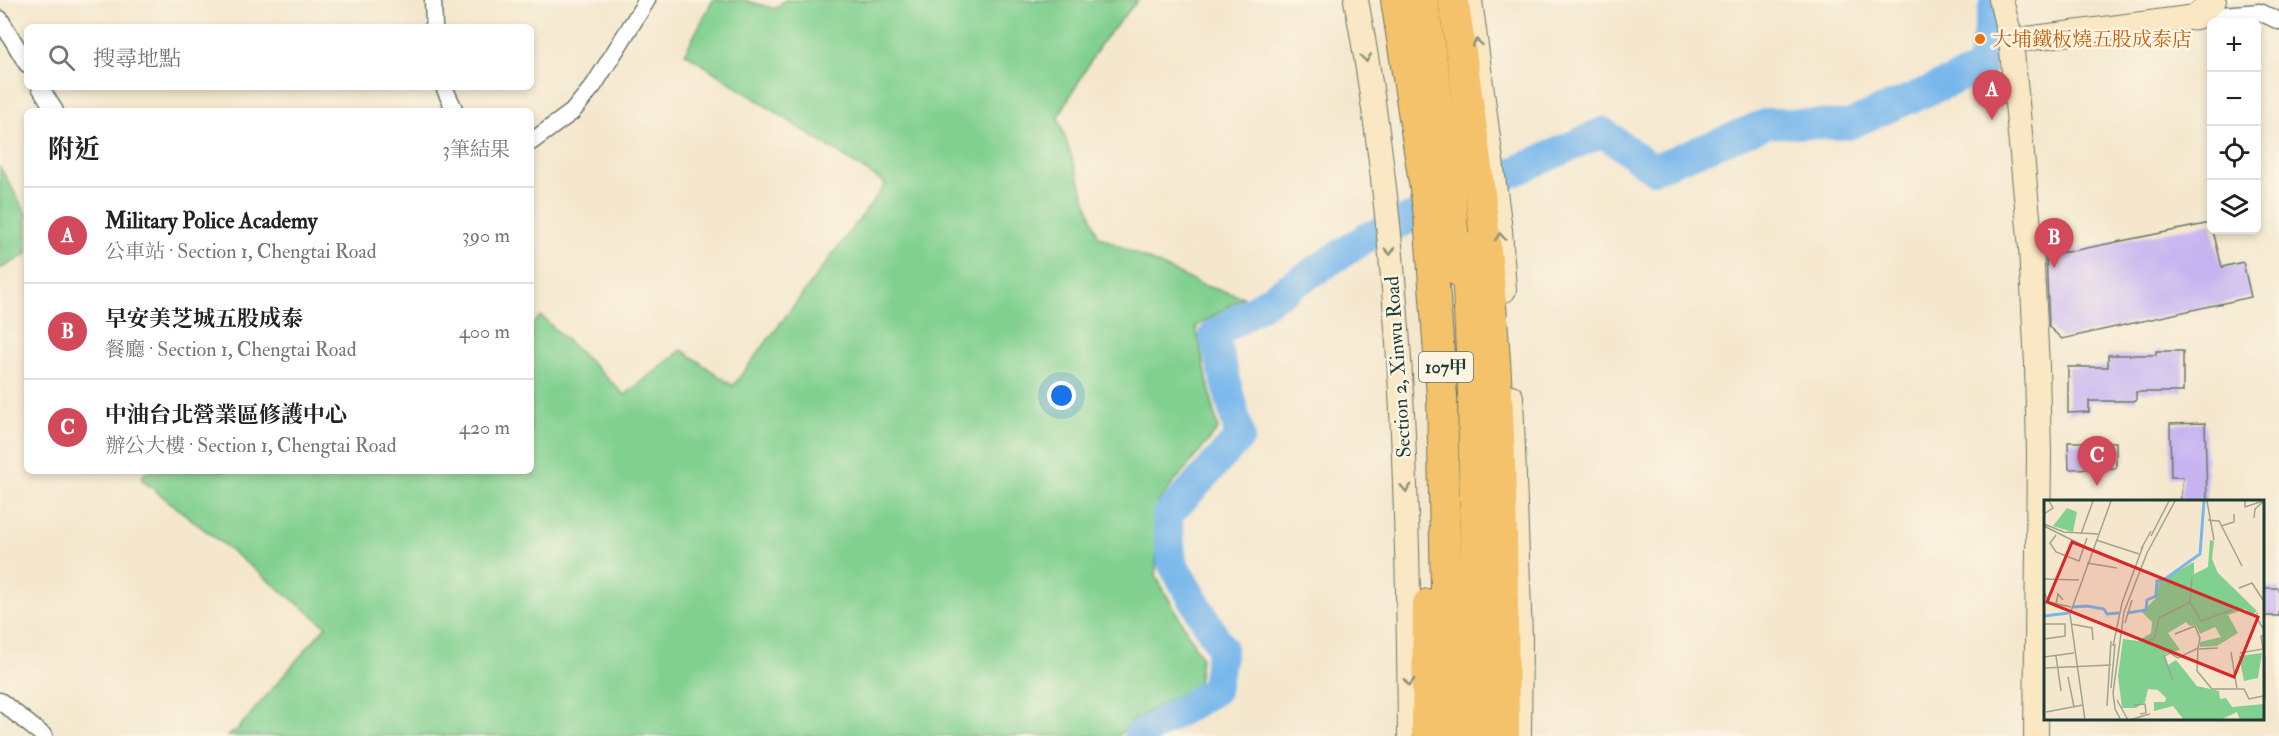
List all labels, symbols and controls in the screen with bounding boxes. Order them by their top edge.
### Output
map controls [2207,18,2261,234]
button: + [2207,18,2261,72]
search box [24,24,534,90]
place label: 大埔鐵板燒五股成泰店 [1992,27,2192,52]
marker: 大埔鐵板燒五股成泰店 [1973,32,1987,46]
one-way arrow [1472,39,1484,48]
icon: search [45,41,78,74]
text: 搜尋地點 [93,45,181,73]
one-way arrow [1360,53,1372,62]
pin: A [1972,70,2012,120]
button: − [2207,72,2261,126]
button: locate [2207,126,2261,180]
text: 附近 [48,134,100,166]
text: 3筆結果 [442,137,510,162]
button: layers [2207,180,2261,234]
text: Military Police Academy [105,207,317,235]
pin: B [2034,218,2074,268]
text: A [61,223,74,248]
text: 390 m [462,223,510,248]
one-way arrow [1494,233,1507,242]
text: 公車站 · Section 1, Chengtai Road [105,239,377,264]
one-way arrow [1383,247,1396,256]
street label: Section 2, Xinwu Road [1379,275,1417,459]
text: 早安美芝城五股成泰 [105,305,303,333]
text: B [61,319,74,344]
text: 400 m [459,319,510,344]
text: 餐廳 · Section 1, Chengtai Road [105,337,357,362]
road number: 107甲 [1419,352,1473,382]
your location [1047,381,1076,410]
text: 中油台北營業區修護中心 [105,401,347,429]
text: C [60,415,75,440]
text: 420 m [459,415,510,440]
text: 辦公大樓 · Section 1, Chengtai Road [105,433,397,458]
pin: C [2078,436,2116,486]
one-way arrow [1400,483,1412,492]
inset map [2044,500,2264,721]
one-way arrow [1403,678,1415,687]

